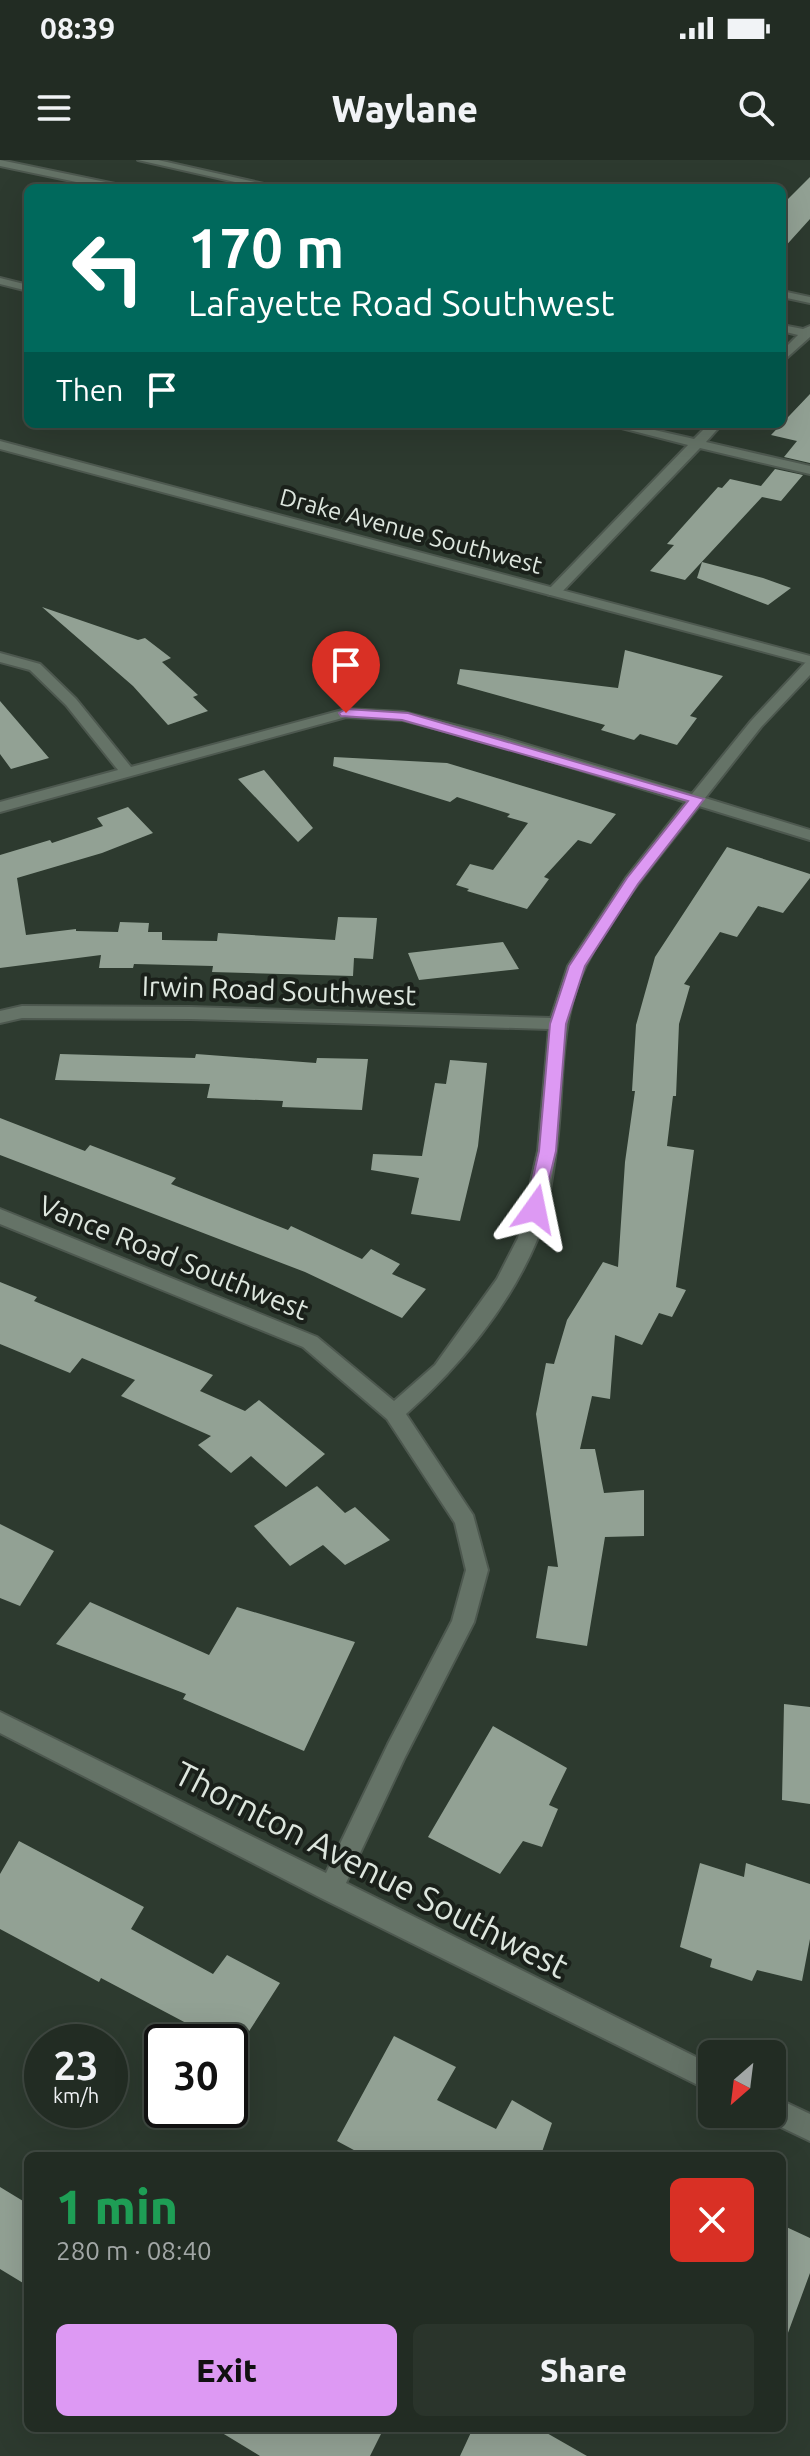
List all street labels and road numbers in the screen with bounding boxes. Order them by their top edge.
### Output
street label: Drake Avenue Southwest [277,483,546,579]
street label: Irwin Road Southwest [141,970,417,1010]
street label: Vance Road Southwest [35,1189,313,1325]
street label: Thornton Avenue Southwest [169,1753,575,1985]

